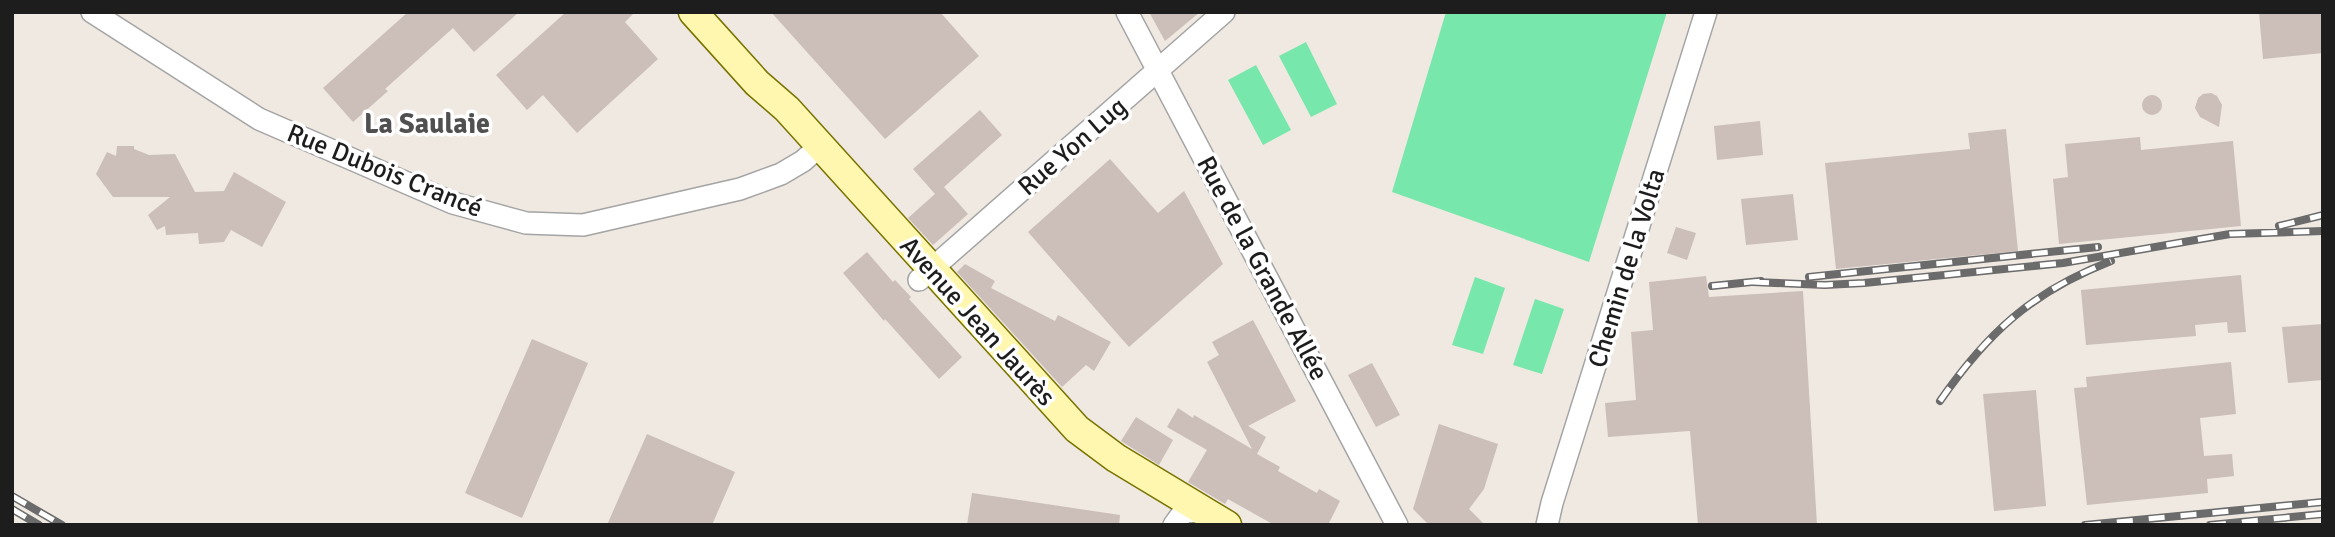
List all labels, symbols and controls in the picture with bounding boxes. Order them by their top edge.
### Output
street label: Rue Yon Lug [1012,91,1134,203]
district label: La Saulaie [364,107,490,141]
street label: Rue Dubois Crancé [282,117,487,225]
street label: Rue de la Grande Allée [1189,151,1335,386]
street label: Chemin de la Volta [1582,165,1672,372]
street label: Avenue Jean Jaurès [893,230,1062,413]

